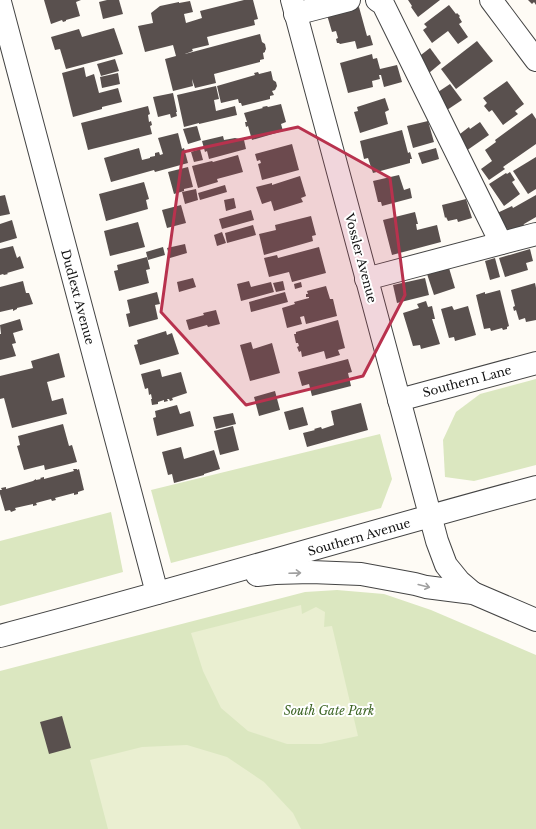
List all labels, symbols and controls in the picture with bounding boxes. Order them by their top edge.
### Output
street label: Vossler Avenue [342,211,380,304]
street label: Dudlext Avenue [58,248,98,346]
street label: Southern Lane [421,362,513,400]
street label: Southern Avenue [306,515,412,559]
one-way arrow [288,569,301,577]
one-way arrow [417,583,430,590]
park label: South Gate Park [284,703,374,718]

